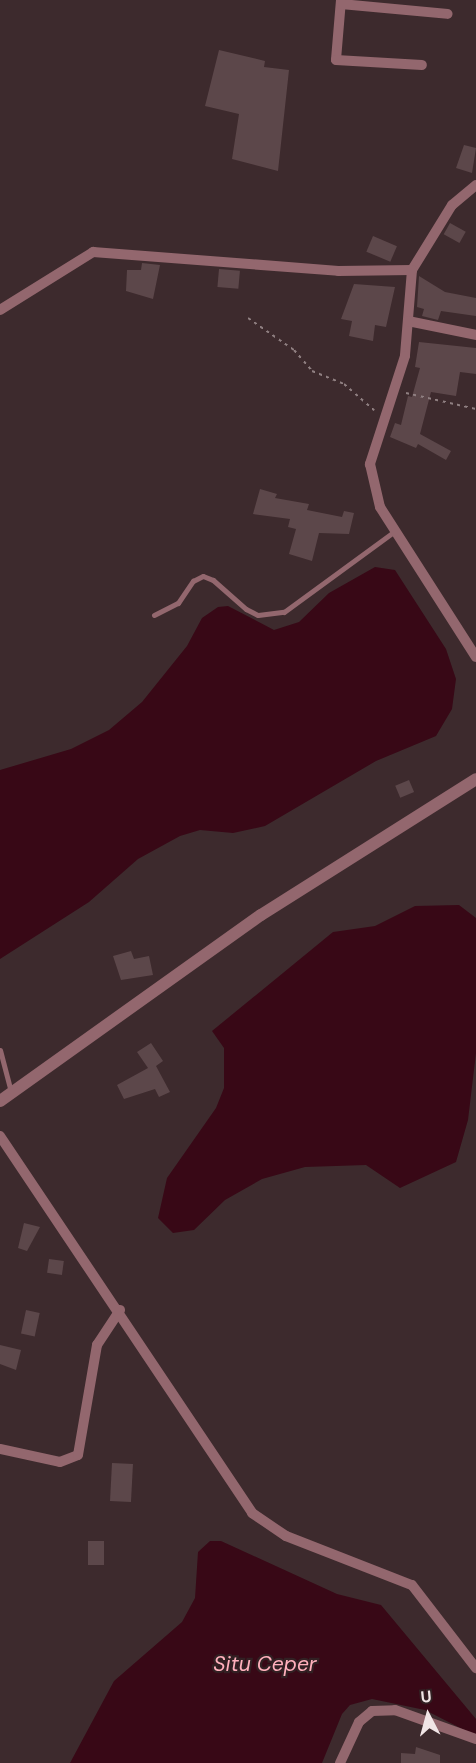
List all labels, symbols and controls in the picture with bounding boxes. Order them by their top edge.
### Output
water label: Situ Ceper [213,1651,317,1677]
north arrow [398,1685,458,1745]
text: U [420,1686,433,1708]

